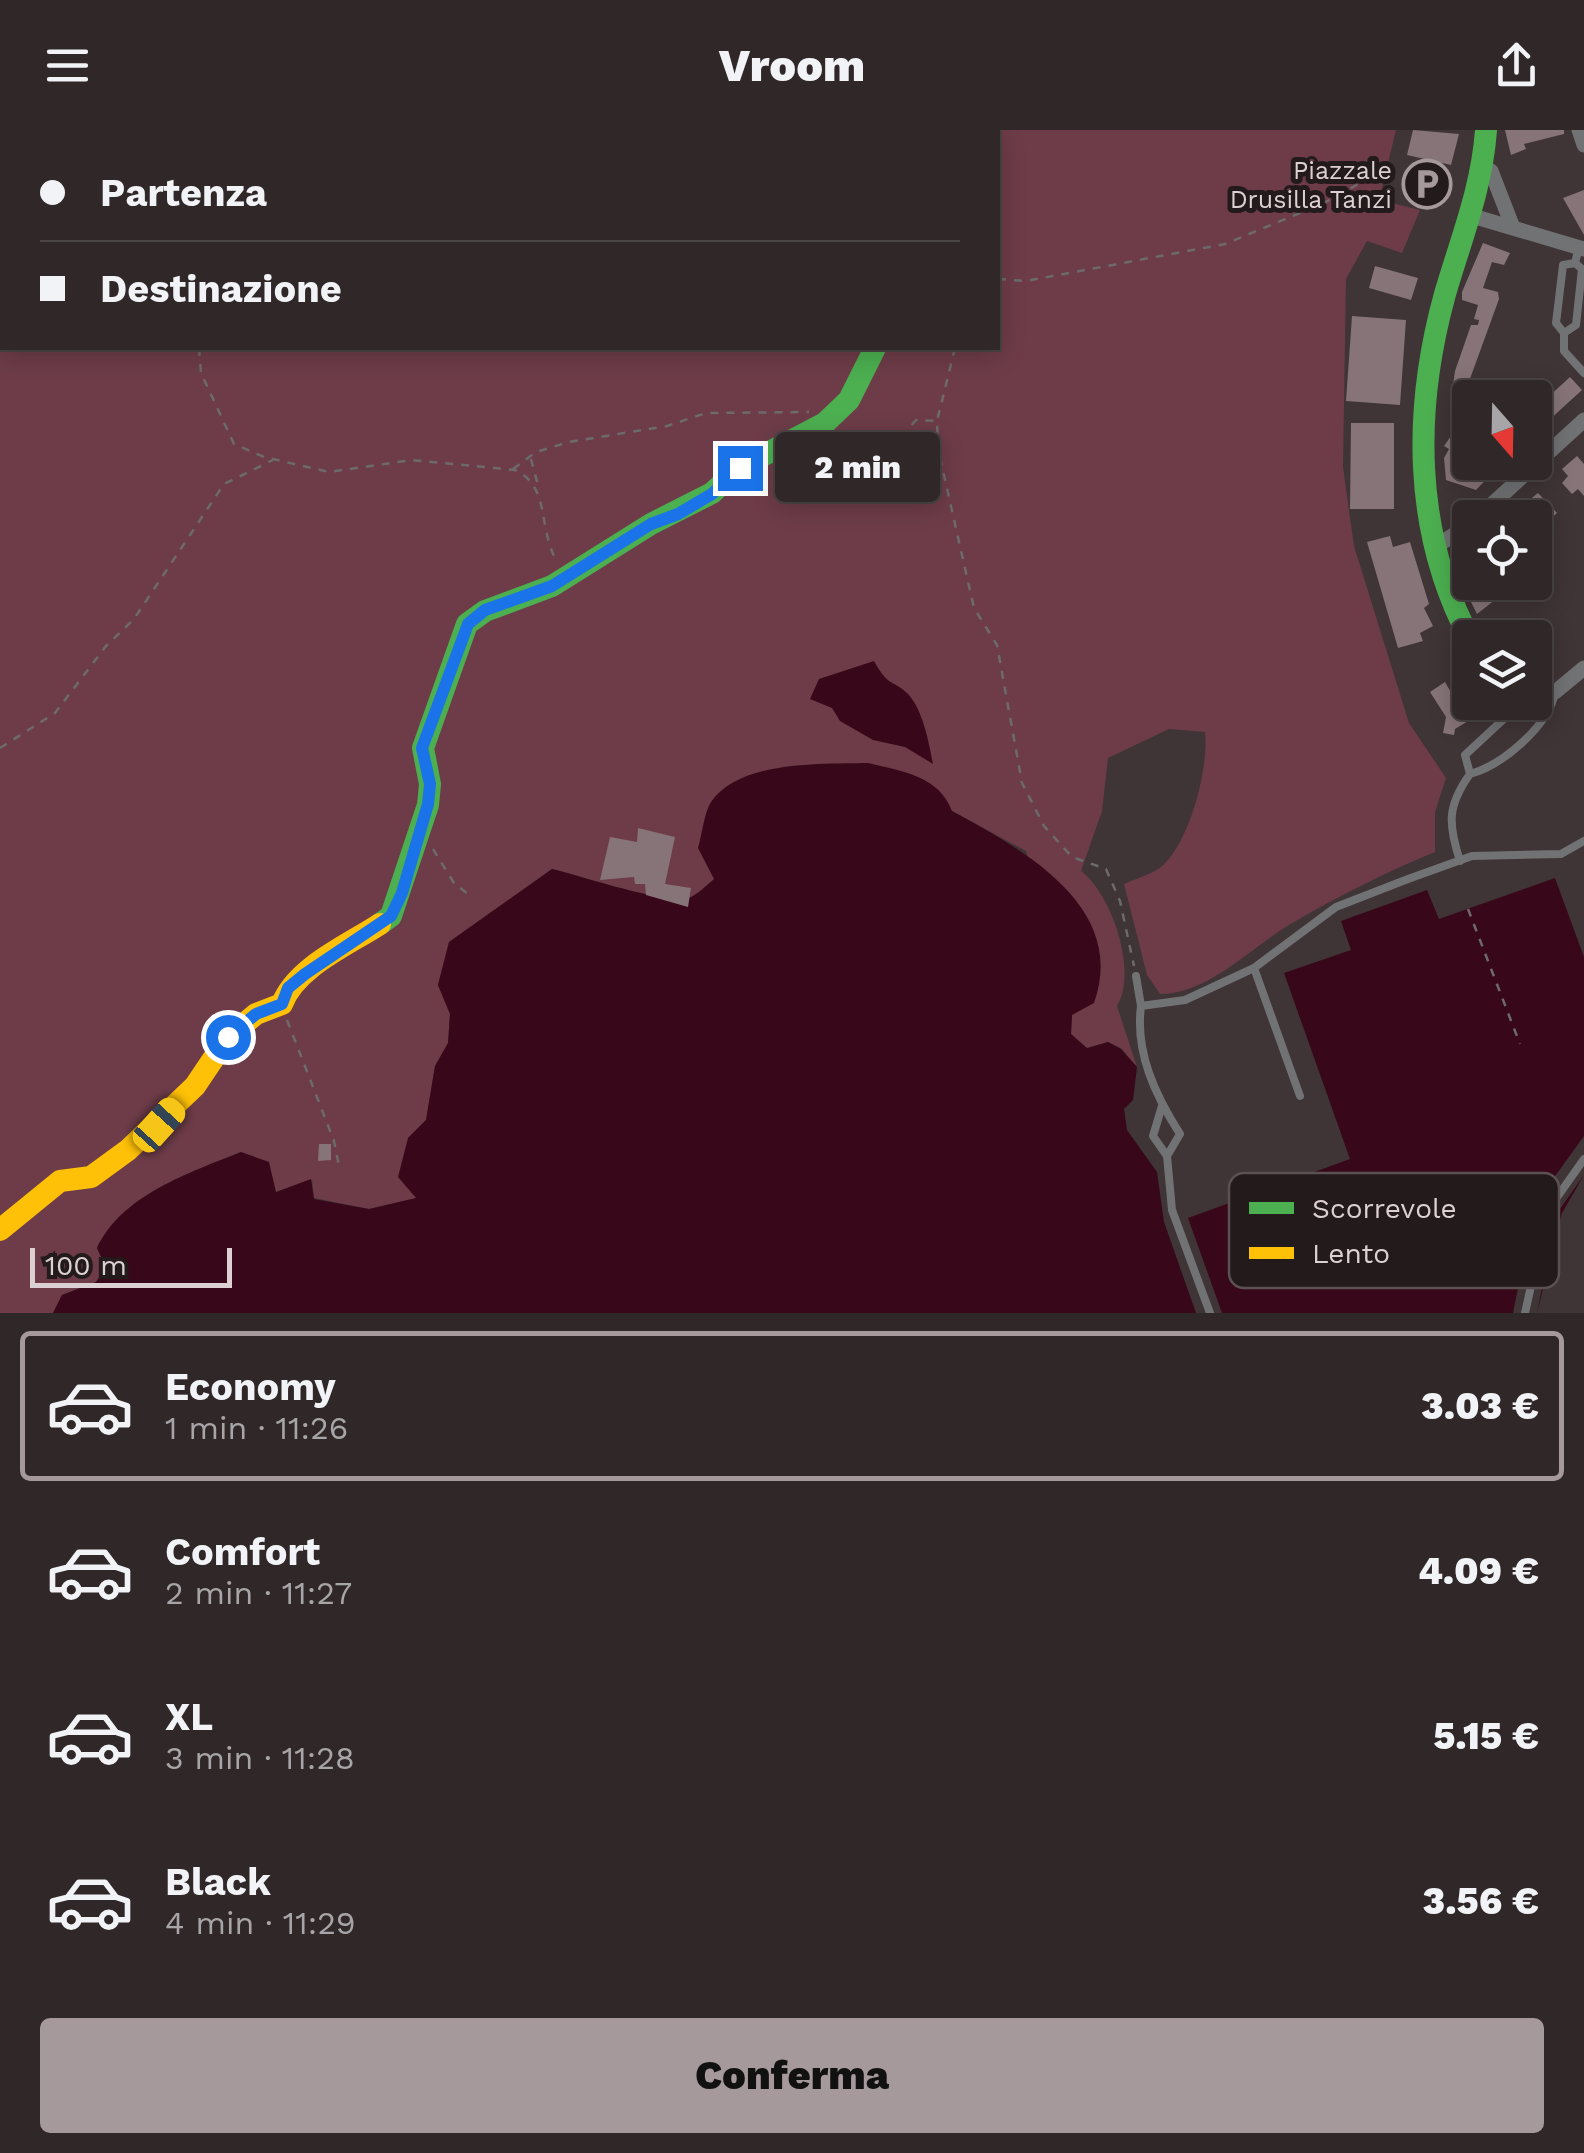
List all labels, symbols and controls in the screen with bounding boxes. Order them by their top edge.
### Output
icon: menu [40,38,95,93]
icon: share [1489,38,1544,93]
text: Vroom [719,39,865,92]
place label: Piazzale Drusilla Tanzi [1230,156,1392,214]
parking icon: Piazzale Drusilla Tanzi [1401,158,1453,210]
text: Partenza [100,171,267,215]
text: Destinazione [100,267,342,311]
north arrow [1452,380,1552,480]
map controls [1452,380,1552,720]
callout: 2 min [775,433,940,503]
route end [718,446,763,491]
text: 2 min [814,448,901,486]
button: locate [1452,500,1552,600]
button: layers [1452,620,1552,720]
route start [206,1015,251,1060]
car [128,1093,190,1157]
legend [1229,1173,1559,1288]
text: Scorrevole [1312,1192,1457,1225]
text: Lento [1312,1237,1390,1270]
scale bar [30,1243,232,1288]
text: 100 m [45,1249,127,1282]
icon: car [45,1361,135,1451]
text: Economy [165,1365,336,1409]
text: 3.03 € [1421,1384,1539,1428]
text: 1 min · 11:26 [165,1409,348,1447]
icon: car [45,1526,135,1616]
text: Comfort [165,1530,320,1574]
text: 4.09 € [1418,1549,1539,1593]
text: 2 min · 11:27 [165,1574,352,1612]
icon: car [45,1691,135,1781]
text: XL [165,1695,213,1739]
text: 5.15 € [1433,1714,1539,1758]
text: 3 min · 11:28 [165,1739,355,1777]
icon: car [45,1856,135,1946]
text: Black [165,1860,271,1904]
text: 3.56 € [1422,1879,1539,1923]
text: 4 min · 11:29 [165,1904,356,1942]
button: Conferma [40,2018,1544,2133]

